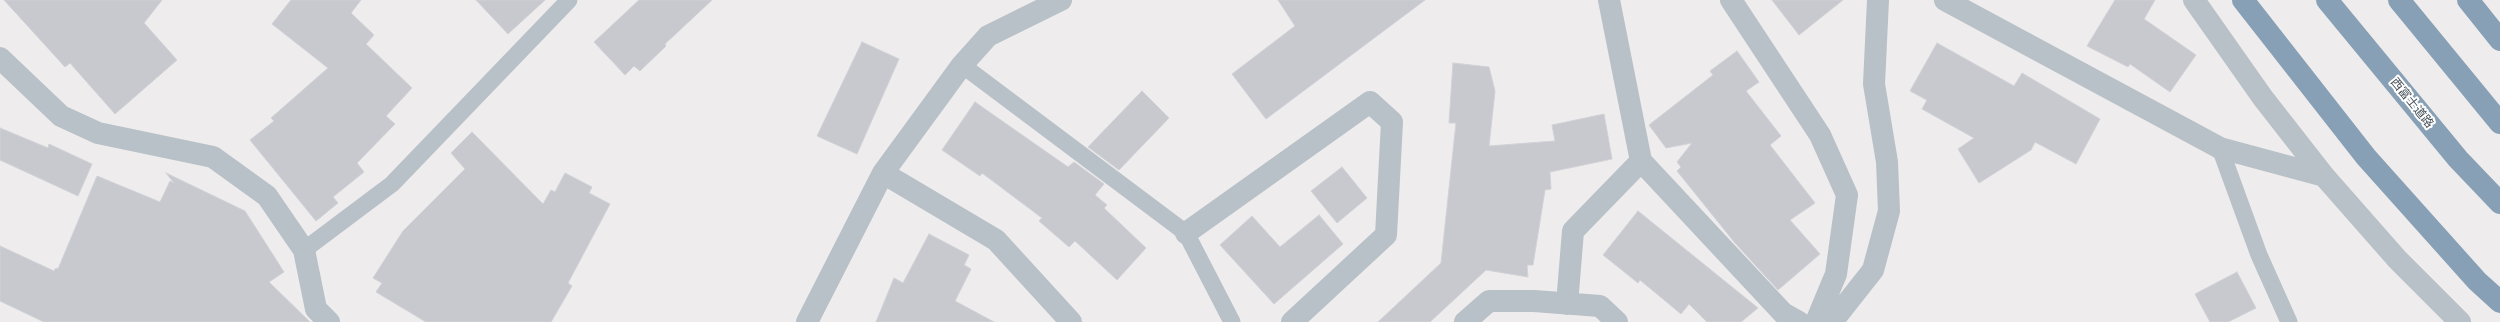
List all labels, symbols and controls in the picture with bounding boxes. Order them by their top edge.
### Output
street label: 西富士道路 [2388,75,2436,131]

